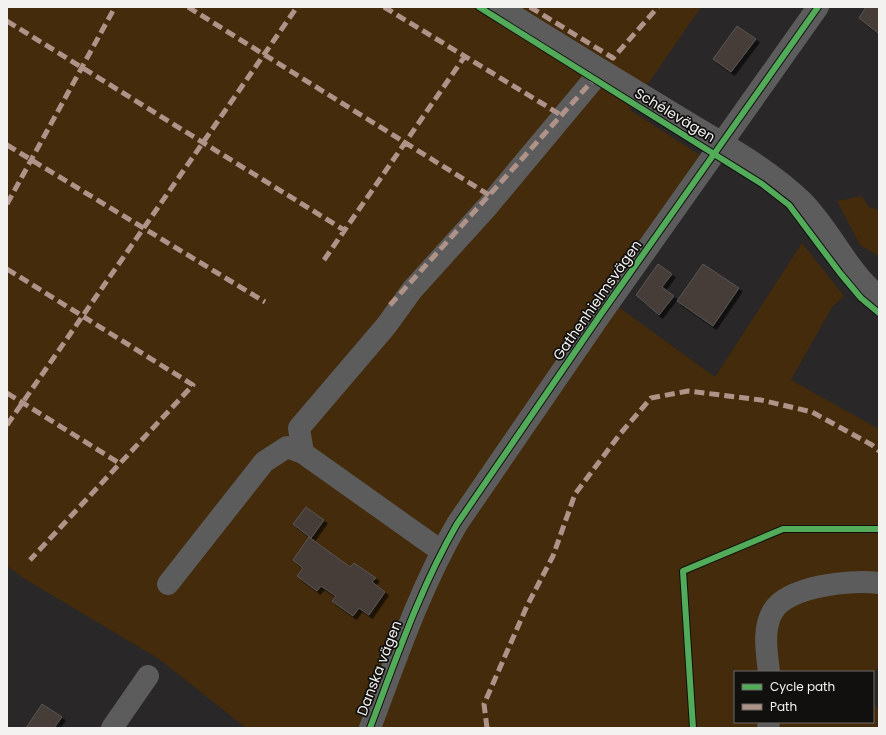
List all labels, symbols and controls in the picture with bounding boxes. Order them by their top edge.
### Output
street label: Schélevägen [631,83,719,147]
street label: Gathenhielmsvägen [548,236,646,364]
street label: Danska vägen [352,618,406,718]
legend [734,671,874,723]
text: Cycle path [770,678,835,695]
text: Path [770,698,797,715]

